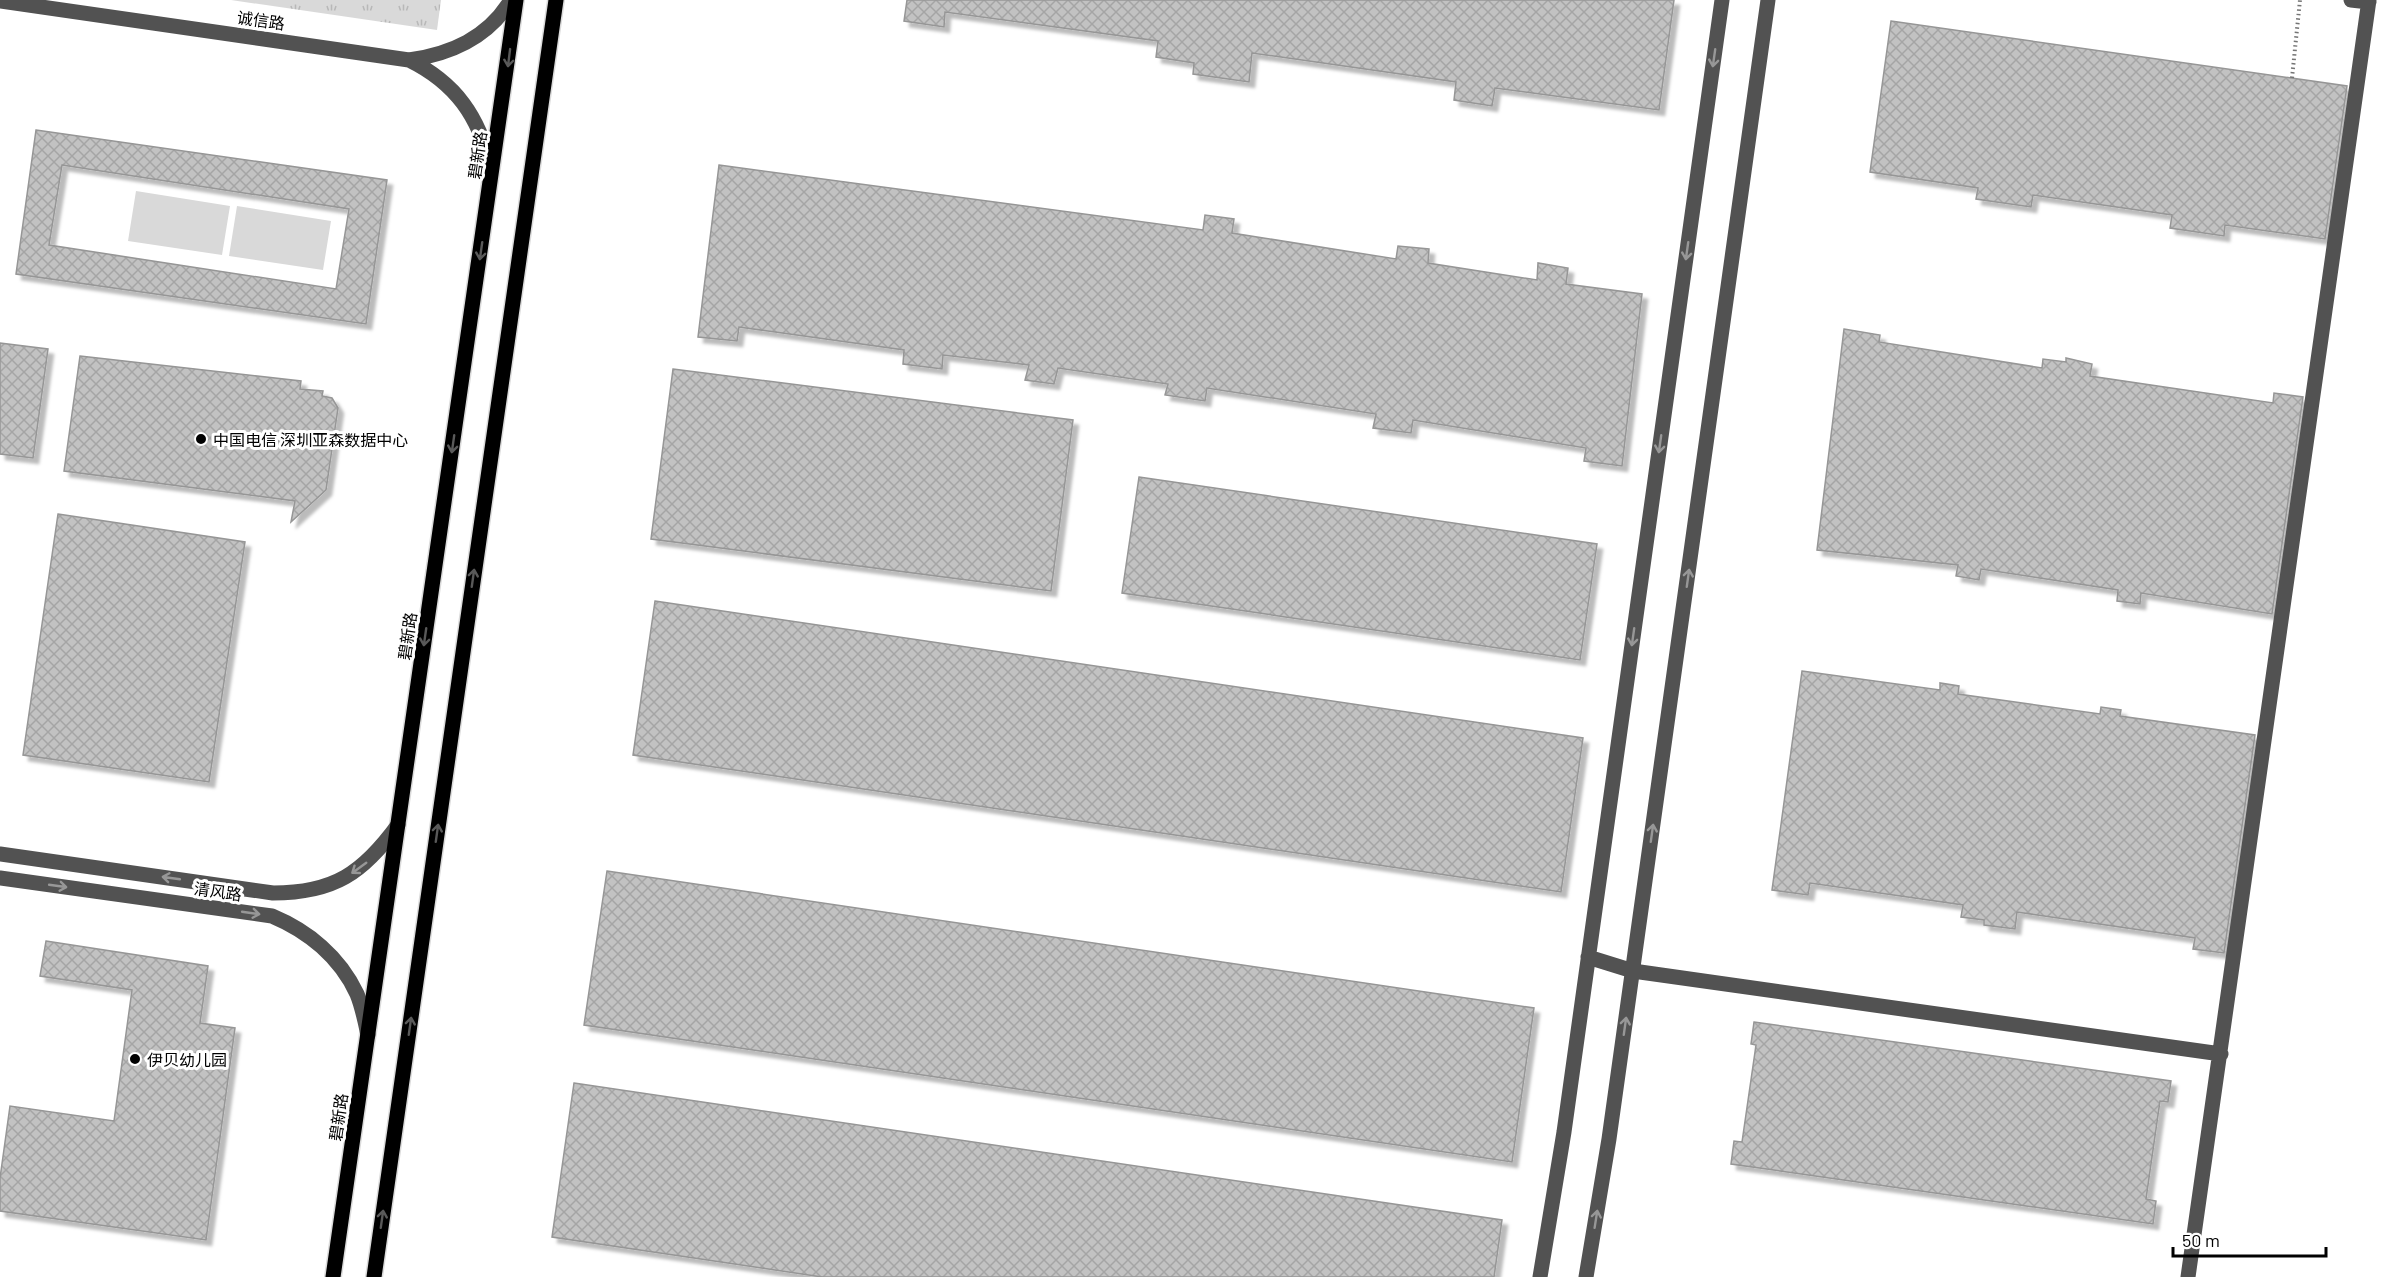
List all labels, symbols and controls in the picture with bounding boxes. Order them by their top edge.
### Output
street label: 诚信路 [236,7,286,33]
one-way arrow [503,48,514,67]
one-way arrow [1708,48,1719,67]
street label: 碧新路 [464,130,490,180]
one-way arrow [475,241,486,260]
one-way arrow [1681,241,1692,260]
place label: 中国电信 深圳亚森数据中心 [213,430,408,449]
marker: 中国电信 深圳亚森数据中心 [194,432,208,446]
one-way arrow [448,434,459,453]
one-way arrow [1654,434,1665,454]
one-way arrow [468,568,479,588]
one-way arrow [1682,568,1693,588]
street label: 碧新路 [394,611,420,661]
one-way arrow [420,627,431,646]
one-way arrow [1627,627,1638,647]
one-way arrow [432,824,443,843]
one-way arrow [1647,824,1658,844]
one-way arrow [351,862,367,874]
one-way arrow [161,873,181,884]
street label: 清风路 [193,878,243,904]
one-way arrow [48,880,67,891]
one-way arrow [241,908,260,919]
one-way arrow [404,1017,415,1036]
one-way arrow [1620,1017,1631,1037]
place label: 伊贝幼儿园 [147,1050,227,1069]
marker: 伊贝幼儿园 [128,1052,142,1066]
street label: 碧新路 [325,1092,351,1142]
one-way arrow [377,1210,388,1229]
one-way arrow [1591,1210,1602,1230]
scale bar [2173,1220,2326,1258]
text: 50 m [2182,1229,2220,1251]

